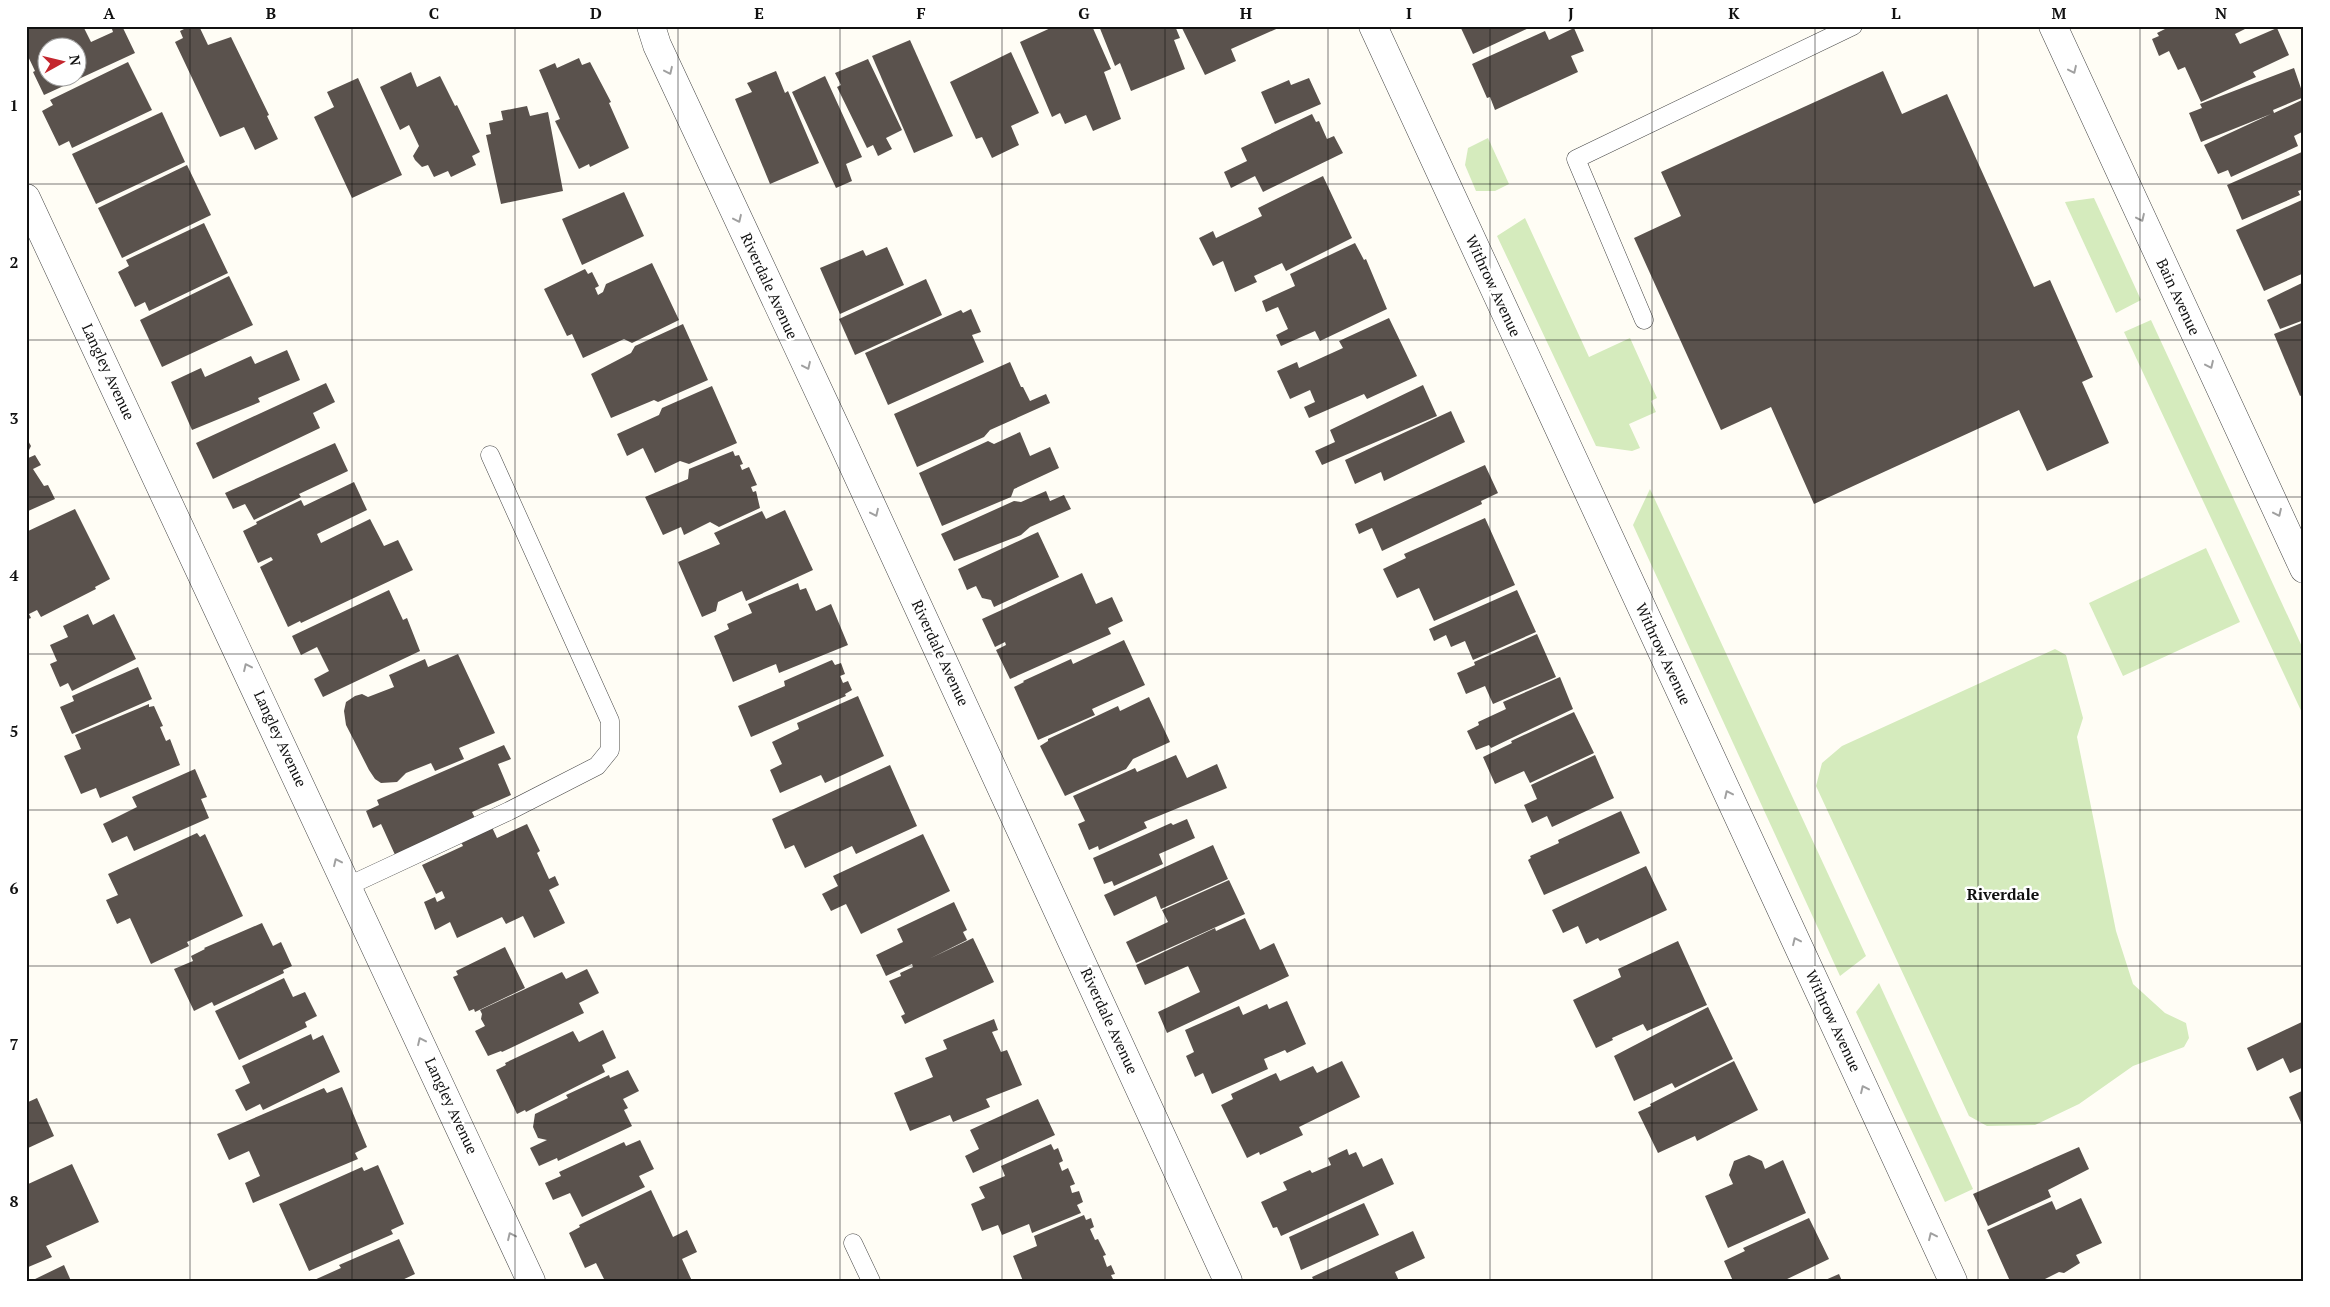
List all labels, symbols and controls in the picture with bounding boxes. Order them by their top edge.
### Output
text: A [103,2,115,24]
text: B [266,2,276,24]
text: C [429,2,439,24]
text: D [590,2,602,24]
text: E [754,2,764,24]
text: F [916,2,926,24]
text: G [1078,2,1090,24]
text: H [1240,2,1252,24]
text: I [1406,2,1412,24]
text: J [1568,2,1574,24]
text: K [1728,2,1740,24]
text: L [1891,2,1901,24]
text: M [2052,2,2067,24]
text: N [2215,2,2227,24]
north arrow [38,38,88,88]
text: N [65,54,86,67]
one-way arrow [2067,65,2077,74]
one-way arrow [663,66,673,75]
text: 1 [9,94,19,116]
one-way arrow [732,213,742,222]
one-way arrow [2135,213,2146,222]
street label: Riverdale Avenue [737,229,803,342]
street label: Withrow Avenue [1462,231,1526,340]
text: 2 [9,251,19,273]
street label: Bain Avenue [2152,255,2205,338]
street label: Langley Avenue [78,320,140,423]
one-way arrow [2203,360,2214,369]
one-way arrow [801,361,811,370]
text: 3 [9,407,19,429]
one-way arrow [869,508,880,517]
one-way arrow [2272,508,2282,517]
text: 4 [9,564,19,586]
street label: Riverdale Avenue [908,596,974,709]
street label: Withrow Avenue [1632,599,1696,708]
one-way arrow [242,663,253,672]
street label: Langley Avenue [250,687,312,790]
text: 5 [9,720,19,742]
one-way arrow [1723,790,1734,799]
one-way arrow [333,858,344,867]
text: 6 [9,877,19,899]
district label: Riverdale [1967,883,2040,905]
one-way arrow [1792,938,1802,947]
street label: Riverdale Avenue [1077,964,1143,1077]
street label: Withrow Avenue [1802,966,1866,1075]
text: 7 [9,1033,19,1055]
one-way arrow [416,1037,427,1046]
street label: Langley Avenue [421,1054,483,1157]
one-way arrow [1860,1085,1870,1094]
text: 8 [9,1190,19,1212]
one-way arrow [507,1232,518,1241]
one-way arrow [1929,1233,1939,1242]

